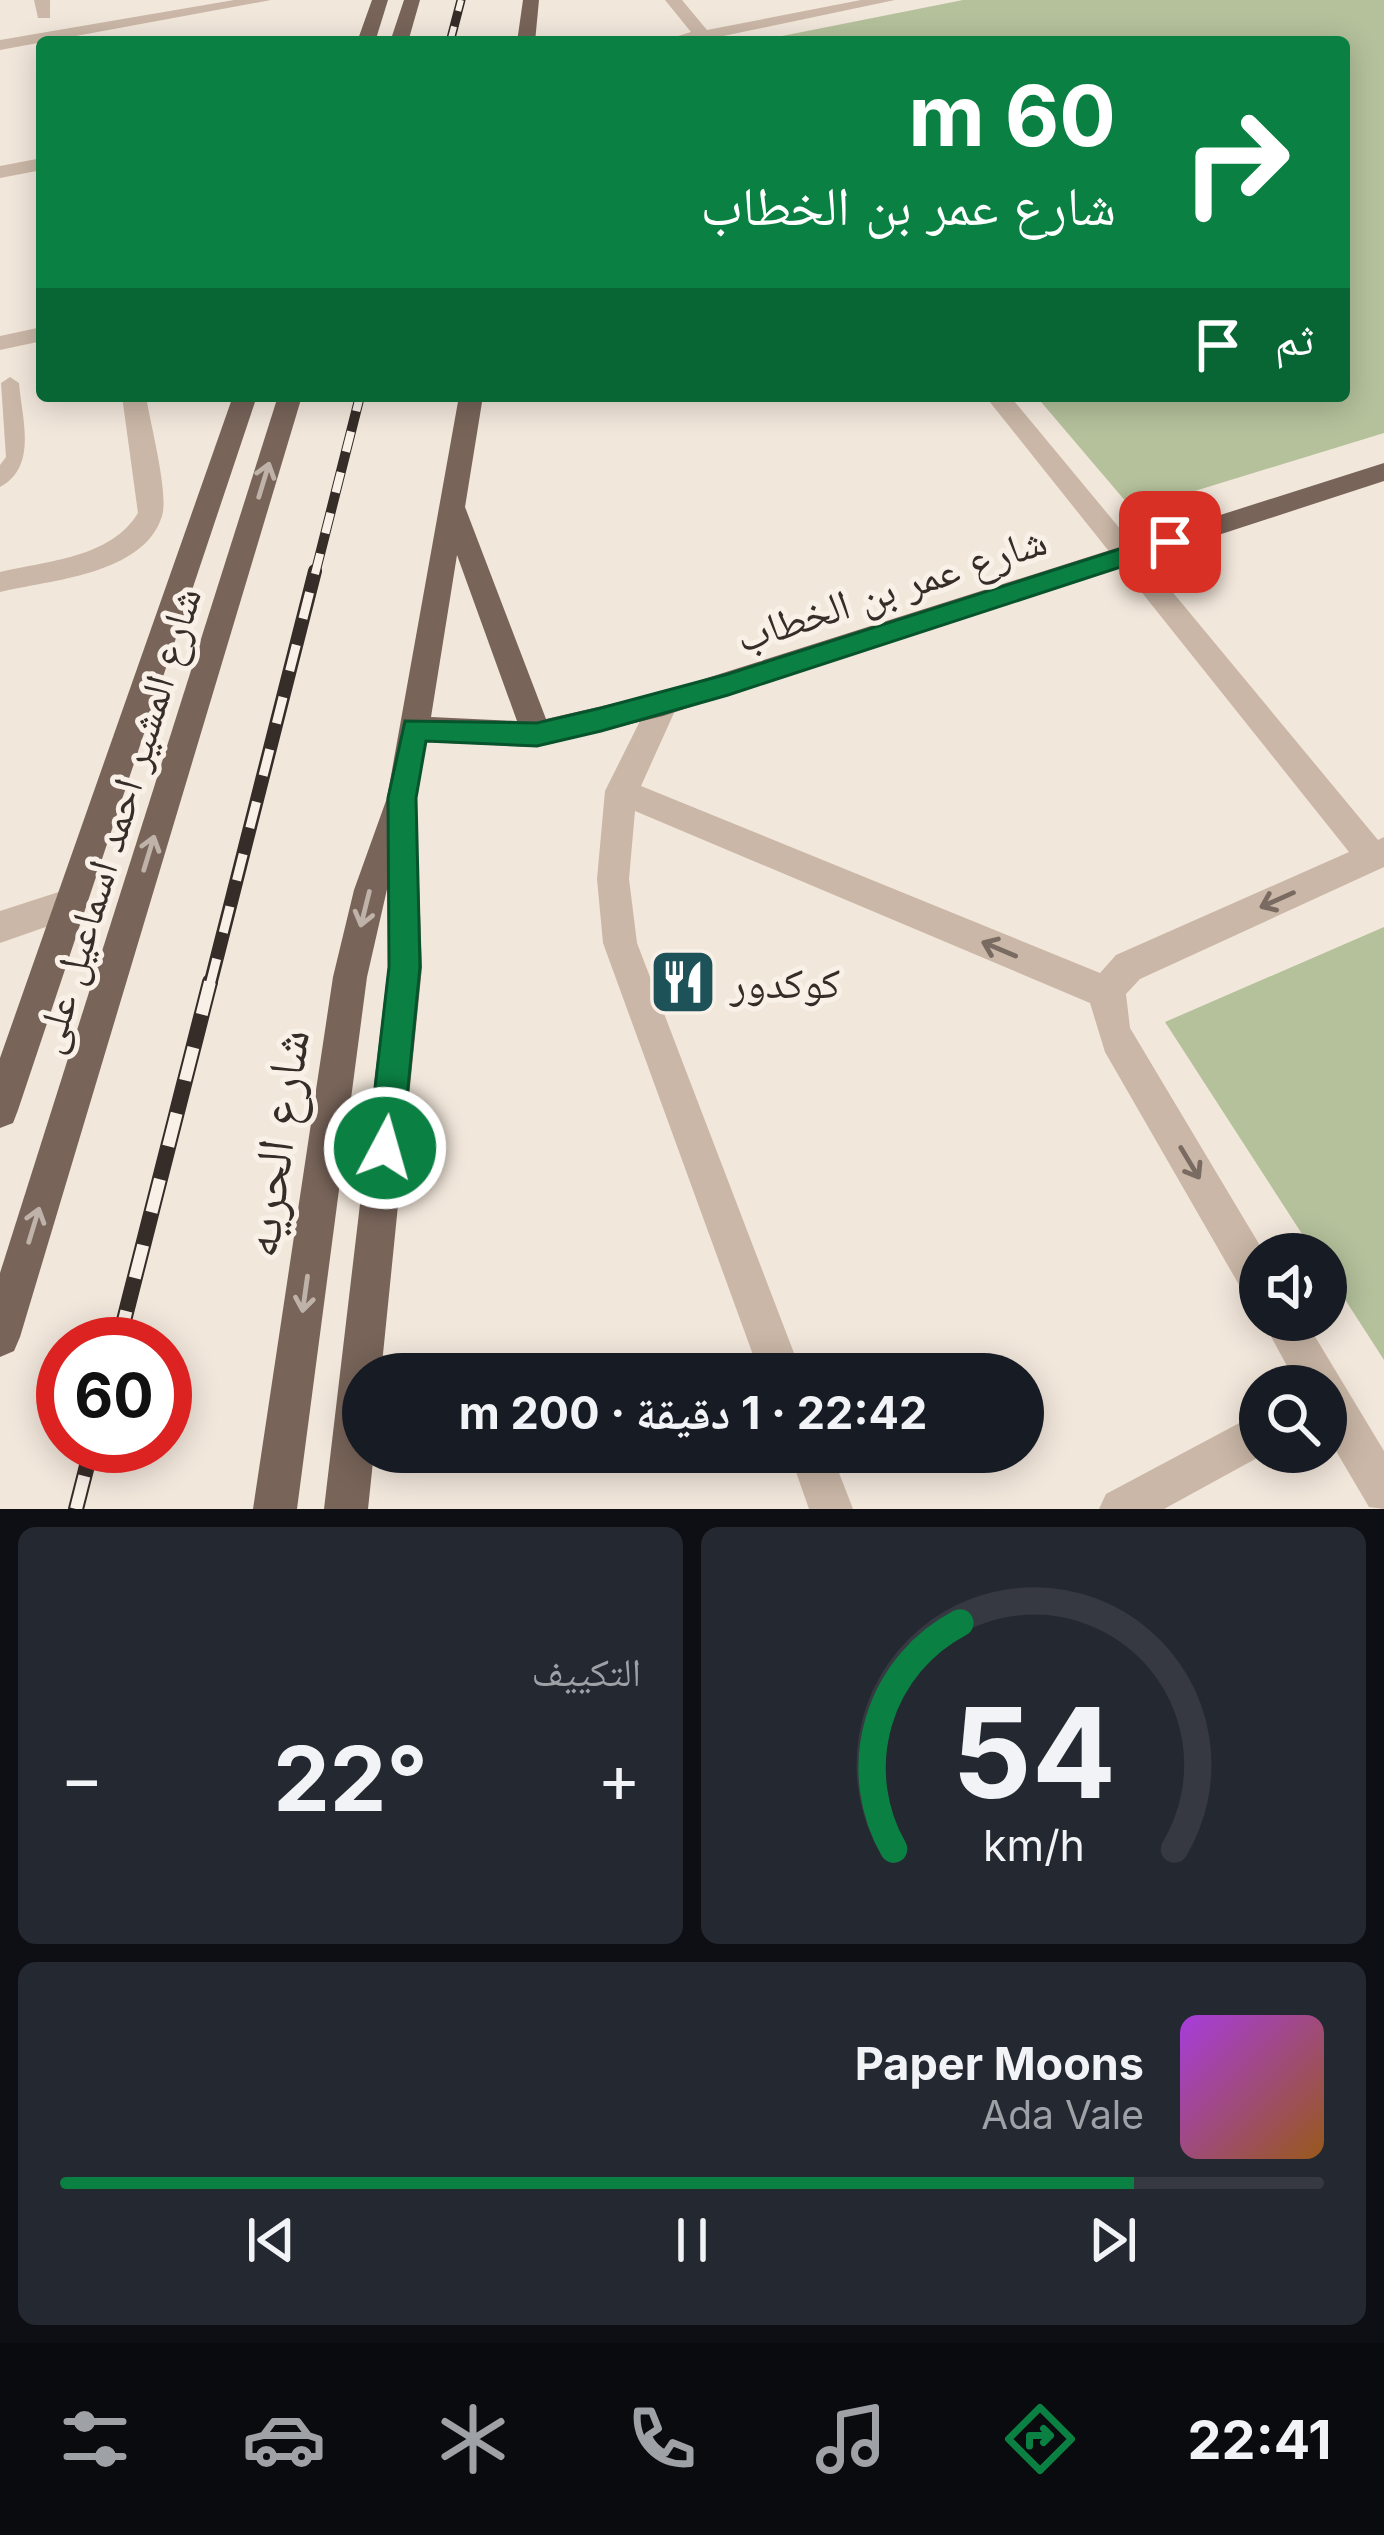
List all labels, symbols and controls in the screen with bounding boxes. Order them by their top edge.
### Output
text: 60 m [908,65,1116,166]
icon: right [1158,84,1314,240]
text: شارع عمر بن الخطاب [700,173,1116,238]
text: ثم [1275,311,1314,366]
icon: arrive [1185,312,1251,378]
one-way arrow [254,462,276,500]
pin [1119,491,1221,593]
icon: arrive [1137,509,1203,575]
street label: شارع عمر بن الخطاب [729,514,1053,664]
street label: شارع المشير احمد اسماعيل على [21,581,213,1060]
one-way arrow [140,835,162,873]
one-way arrow [353,889,375,927]
one-way arrow [1260,890,1296,912]
one-way arrow [981,936,1017,958]
restaurant icon: كوكدور [648,947,718,1017]
place label: كوكدور [729,957,840,1008]
street label: شارع الحريه [229,1025,324,1261]
position arrow [322,1085,448,1211]
one-way arrow [1178,1145,1202,1180]
one-way arrow [25,1207,47,1245]
map controls [1239,1233,1347,1473]
button: sound [1239,1233,1347,1341]
one-way arrow [293,1274,316,1313]
speed limit sign: 60 [36,1317,192,1473]
button: search [1239,1365,1347,1473]
text: 22:42 · 1 دقيقة · 200 m [459,1385,927,1440]
text: التكييف [532,1648,641,1695]
text: 54 [951,1677,1116,1828]
text: 22° [273,1724,428,1833]
text: − [60,1738,104,1818]
text: + [597,1738,641,1818]
text: km/h [983,1818,1084,1870]
text: Paper Moons [855,2036,1144,2091]
text: Ada Vale [981,2091,1144,2138]
icon: previous [238,2207,304,2273]
icon: pause [659,2207,725,2273]
icon: next [1080,2207,1146,2273]
icon: filters [53,2397,137,2481]
icon: car [242,2397,326,2481]
icon: climate [431,2397,515,2481]
icon: phone [620,2397,704,2481]
icon: music [809,2397,893,2481]
icon: directions [998,2397,1082,2481]
text: 22:41 [1188,2407,1331,2472]

